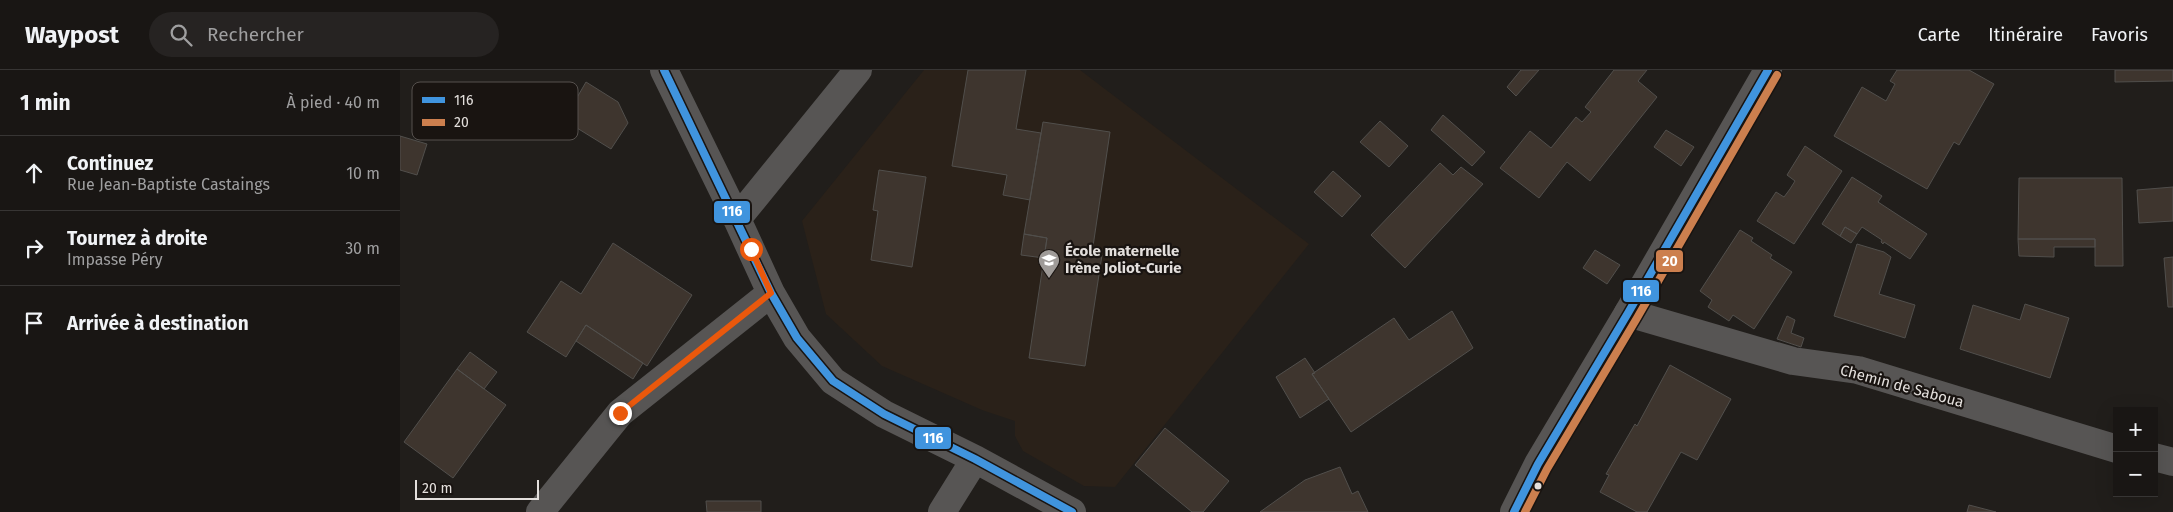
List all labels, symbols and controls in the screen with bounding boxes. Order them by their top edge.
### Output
search box [149,12,499,57]
text: Waypost [25,21,119,49]
icon: search [167,21,195,49]
text: Rechercher [207,23,304,46]
text: Carte [1918,24,1960,46]
text: Itinéraire [1988,24,2063,46]
text: Favoris [2091,24,2148,46]
legend [412,82,578,140]
text: 1 min [20,90,71,116]
text: 116 [454,92,473,109]
text: À pied · 40 m [287,93,380,112]
text: 20 [454,114,469,131]
text: Continuez [67,152,153,175]
icon: ahead [20,159,48,187]
text: 10 m [346,164,380,183]
text: Rue Jean-Baptiste Castaings [67,175,270,194]
line badge: 116 [713,200,751,224]
text: 116 [722,203,742,220]
text: Tournez à droite [67,227,208,250]
icon: right [20,234,48,262]
route start [740,238,763,261]
text: 30 m [345,239,380,258]
place label: École maternelle Irène Joliot-Curie [1065,242,1181,277]
school or university icon: École maternelle Irène Joliot-Curie [1037,248,1061,279]
line badge: 20 [1655,249,1684,273]
text: Impasse Péry [67,250,163,269]
text: 20 [1662,253,1678,270]
line badge: 116 [1622,279,1660,303]
text: 116 [1631,283,1651,300]
icon: arrive [20,309,48,337]
text: Arrivée à destination [67,312,249,335]
street label: Chemin de Saboua [1838,361,1966,411]
route end [609,402,632,425]
map controls [2113,407,2158,497]
button: + [2113,407,2158,452]
line badge: 116 [914,426,952,450]
text: 116 [923,430,943,447]
button: − [2113,452,2158,497]
scale bar [415,477,539,500]
text: 20 m [422,480,452,497]
unlabelled marker [1533,481,1543,491]

